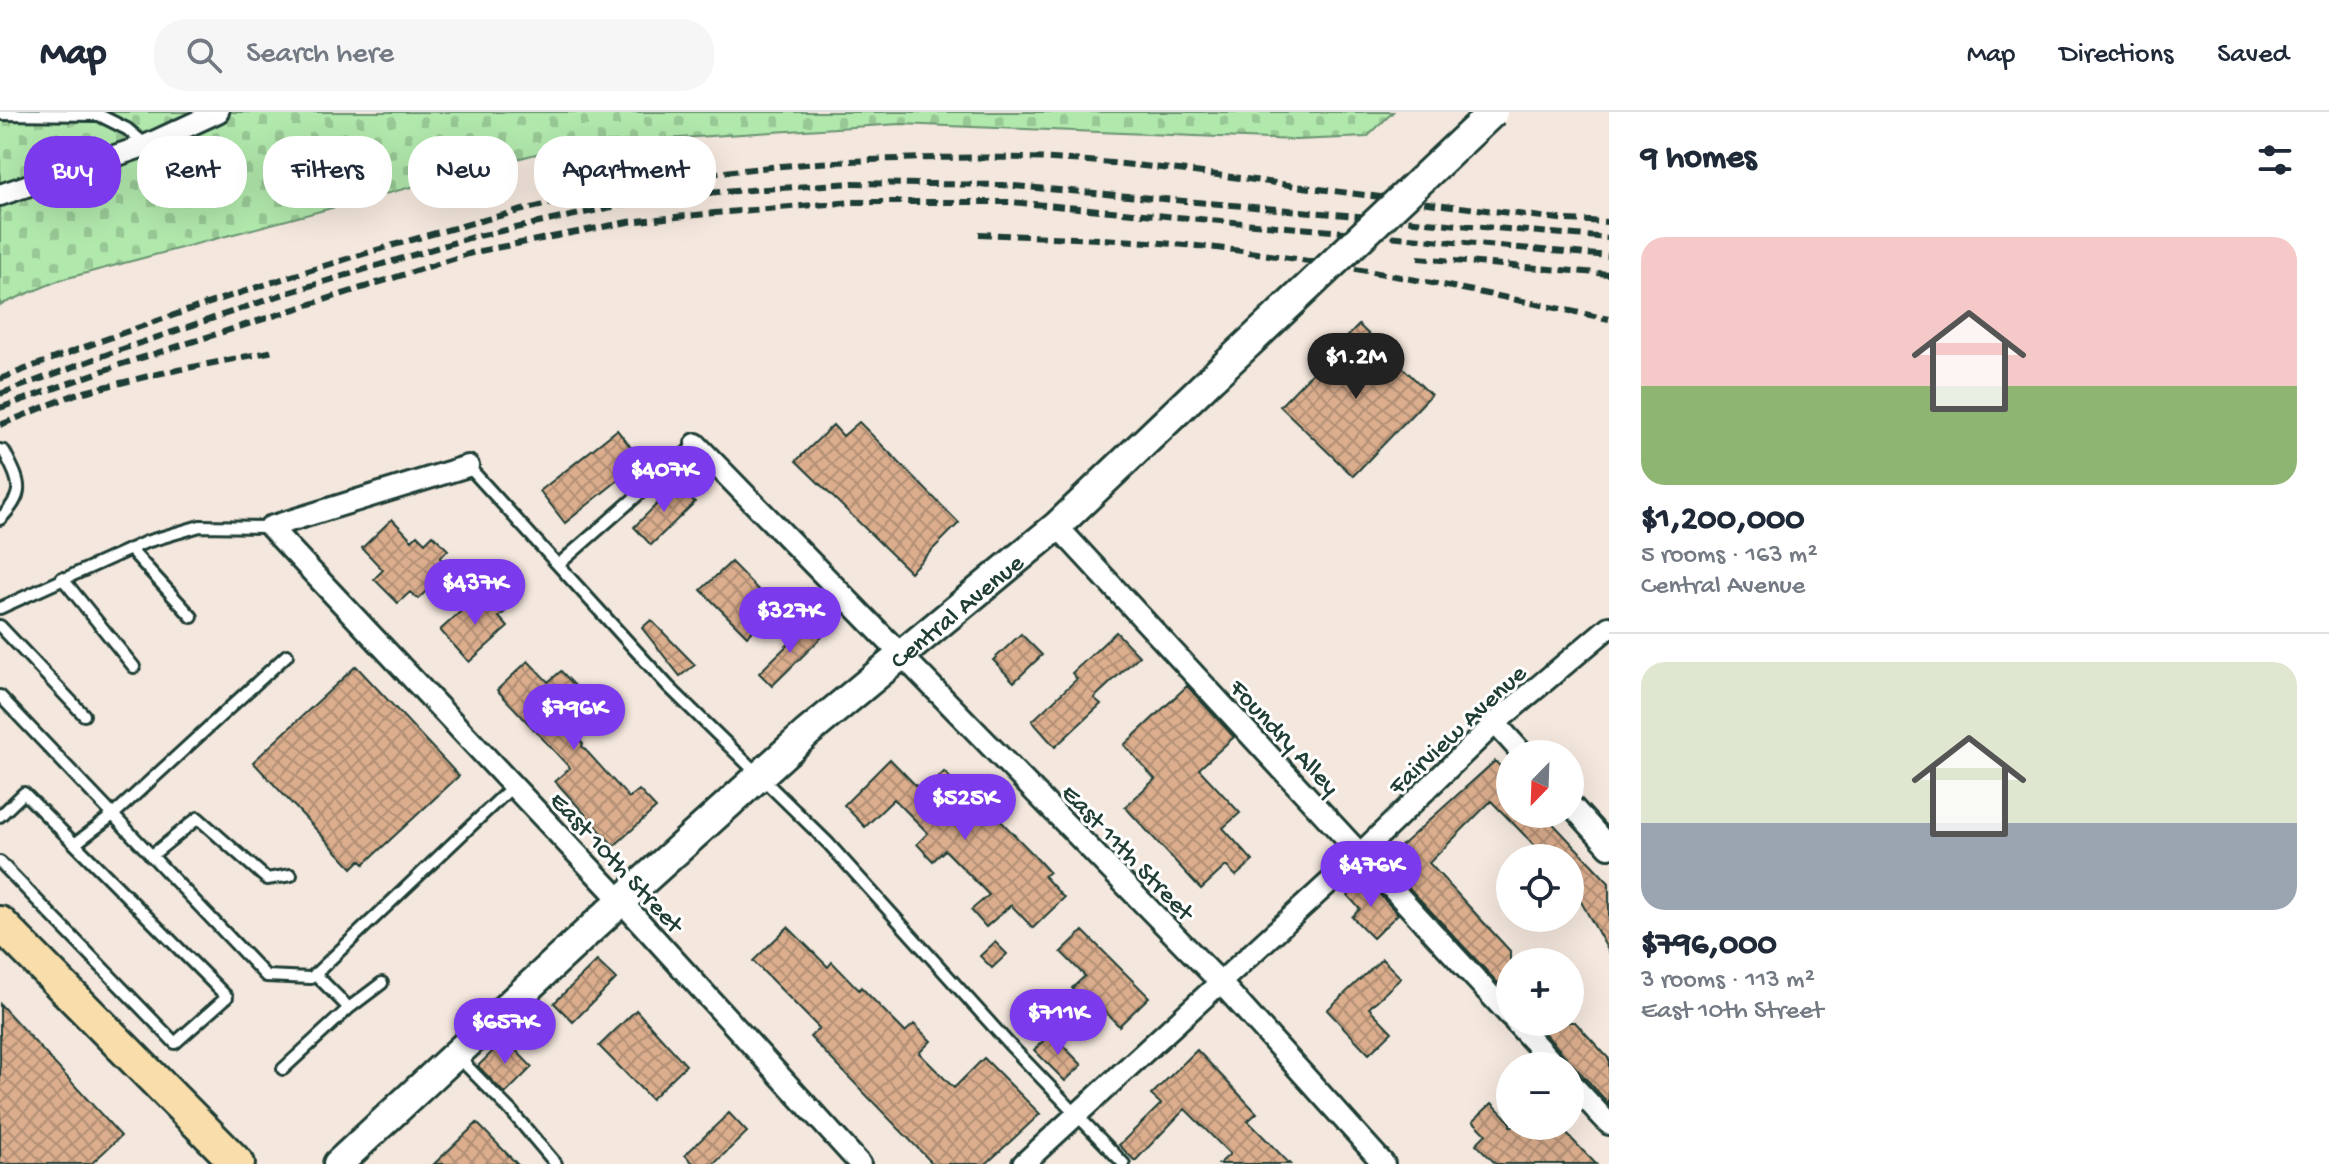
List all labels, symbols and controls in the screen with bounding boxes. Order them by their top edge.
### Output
search box [154,19,714,91]
text: Map [40,33,106,77]
icon: search [182,33,226,77]
text: Search here [246,38,394,73]
text: Map [1967,39,2015,72]
text: Directions [2059,39,2173,72]
text: Saved [2217,39,2289,72]
chip: Buy [24,136,121,208]
chip: Rent [137,136,247,208]
chip: Filters [263,136,392,208]
chip: New [408,136,518,208]
chip: Apartment [534,136,716,208]
icon: filters [2253,138,2297,182]
text: 9 homes [1641,140,1756,180]
icon: home [1897,289,2041,433]
pin: $1.2M [1300,333,1412,401]
text: $1.2M [1325,343,1387,374]
pin: $407K [608,446,720,514]
text: $407K [631,456,697,487]
text: $1,200,000 [1641,501,1805,541]
text: 5 rooms · 163 m² [1641,541,1818,572]
street label: Central Avenue [885,549,1032,678]
pin: $437K [419,559,531,627]
text: $437K [442,569,508,600]
text: Central Avenue [1641,572,1805,603]
pin: $327K [734,587,846,655]
text: $327K [757,597,823,628]
street label: Fairview Avenue [1383,659,1535,804]
street label: Foundry Alley [1220,674,1345,804]
pin: $796K [518,684,630,752]
text: $796K [541,694,607,725]
icon: home [1897,714,2041,858]
north arrow [1496,740,1584,828]
map controls [1496,740,1584,1140]
pin: $525K [909,774,1021,842]
street label: East 11th Street [1053,779,1200,931]
text: $525K [932,784,998,815]
street label: East 10th Street [541,787,690,943]
pin: $476K [1315,841,1427,909]
button: locate [1496,844,1584,932]
text: $476K [1339,851,1404,882]
text: $796,000 [1641,926,1777,966]
button: + [1496,948,1584,1036]
text: 3 rooms · 113 m² [1641,966,1815,997]
pin: $711K [1002,989,1114,1057]
text: East 10th Street [1641,997,1823,1028]
pin: $657K [449,998,561,1066]
text: $711K [1028,999,1088,1030]
text: $657K [472,1008,538,1039]
button: − [1496,1052,1584,1140]

